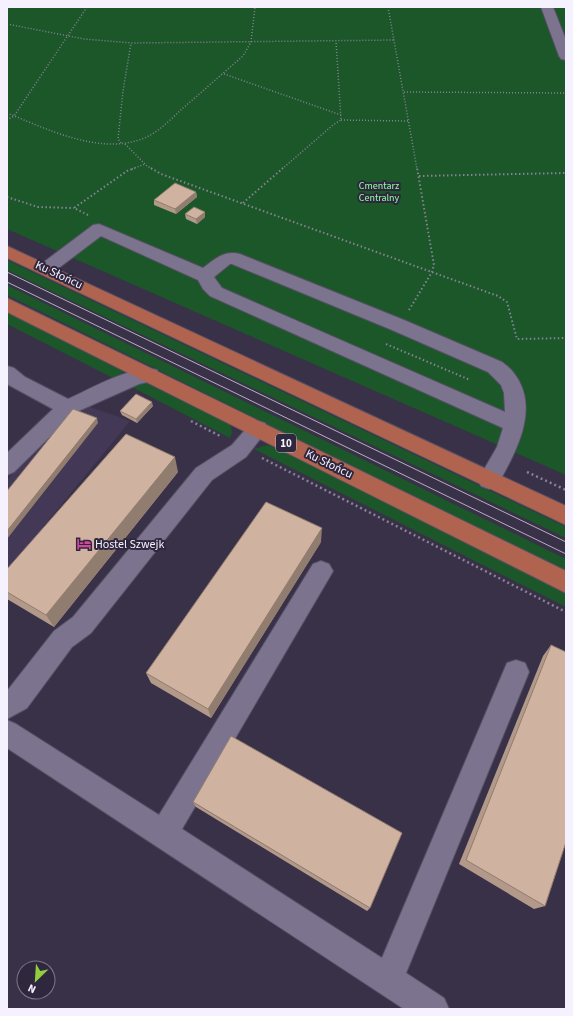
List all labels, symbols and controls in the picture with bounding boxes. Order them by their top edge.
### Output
park label: Cmentarz Centralny [359,179,400,205]
street label: Ku Słońcu [32,257,86,293]
road number: 10 [276,434,296,452]
street label: Ku Słońcu [302,445,356,483]
hotel icon: Hostel Szwejk [76,536,92,552]
place label: Hostel Szwejk [95,536,164,553]
north arrow [16,960,56,1000]
text: N [25,980,38,997]

